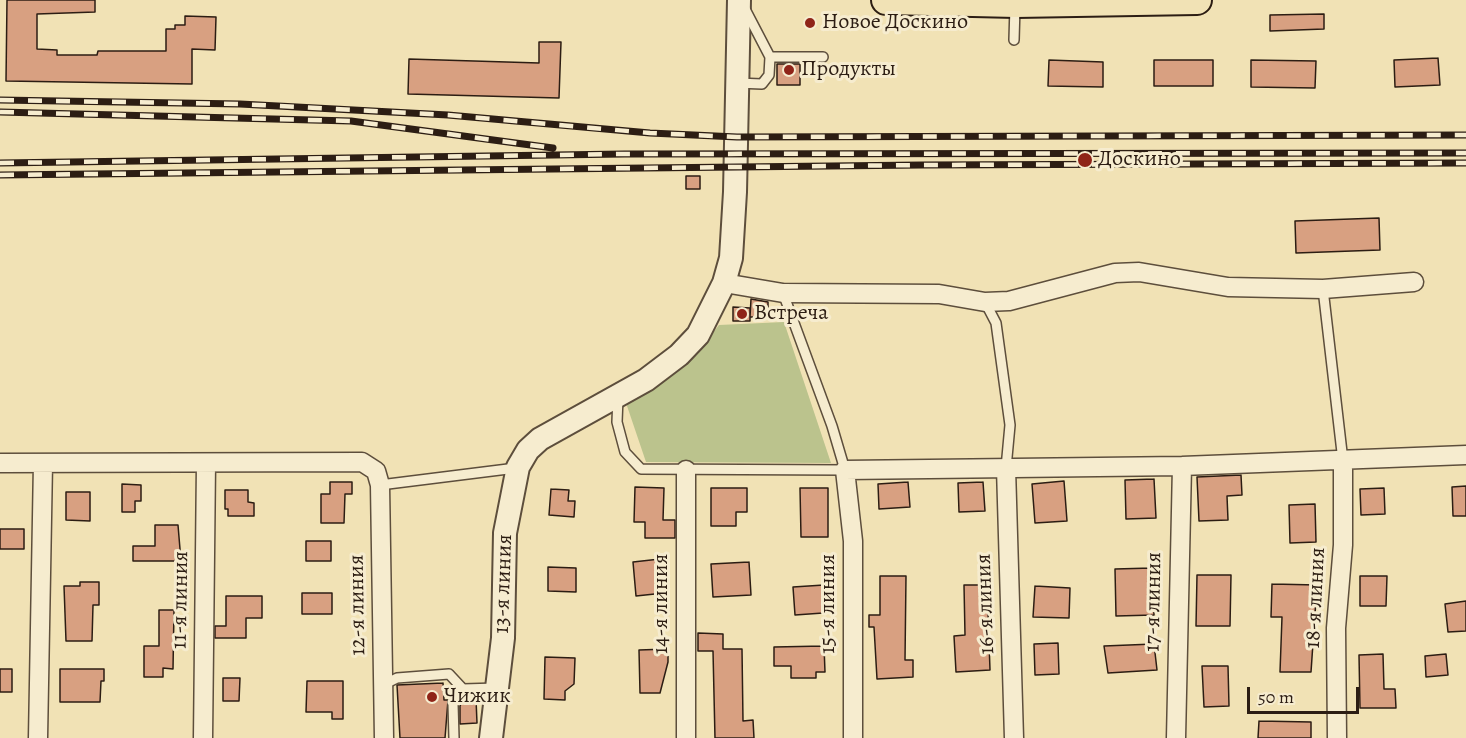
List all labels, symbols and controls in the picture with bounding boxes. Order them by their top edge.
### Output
place label: Новое Доскино [822,10,968,36]
marker: Новое Доскино [803,16,817,30]
place label: Продукты [801,57,896,83]
marker: Продукты [782,63,796,77]
place label: Доскино [1098,147,1181,173]
marker: Доскино [1076,151,1094,169]
place label: Встреча [754,301,828,327]
marker: Встреча [735,307,749,321]
street label: 13-я линия [489,534,519,634]
street label: 18-я линия [1300,547,1332,649]
street label: 11-я линия [167,551,195,649]
street label: 17-я линия [1140,552,1168,652]
street label: 16-я линия [971,553,1001,655]
street label: 12-я линия [344,554,372,656]
street label: 14-я линия [649,554,675,654]
street label: 15-я линия [816,554,842,654]
scale bar [1250,675,1362,713]
place label: Чижик [444,684,511,710]
text: 50 m [1258,685,1294,709]
marker: Чижик [425,690,439,704]

